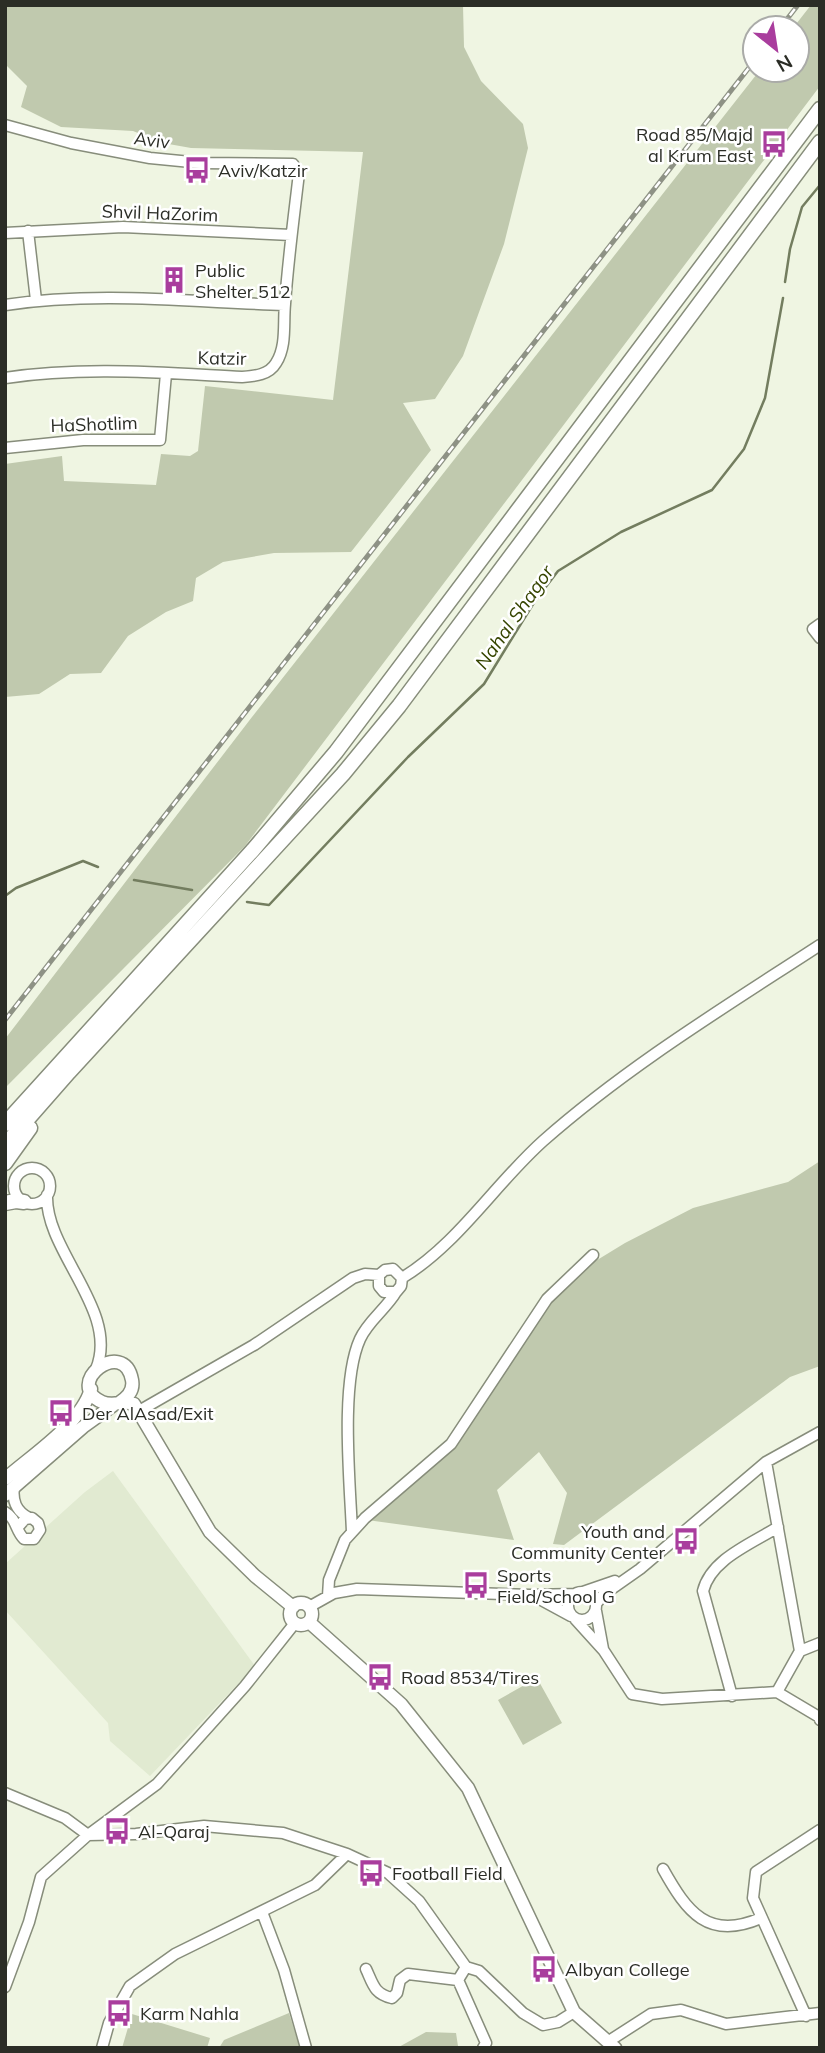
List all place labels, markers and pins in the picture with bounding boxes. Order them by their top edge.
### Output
place label: Road 85/Majd al Krum East [636,123,753,167]
bus stop icon: Road 85/Majd al Krum East [759,129,789,159]
bus stop icon: Aviv/Katzir [182,155,212,185]
place label: Aviv/Katzir [218,159,308,182]
place label: Public Shelter 512 [195,259,290,303]
building icon: Public Shelter 512 [159,265,189,295]
bus stop icon: Der AlAsad/Exit [46,1398,76,1428]
place label: Der AlAsad/Exit [82,1402,214,1425]
place label: Youth and Community Center [511,1520,665,1564]
bus stop icon: Youth and Community Center [671,1526,701,1556]
place label: Sports Field/School G [497,1564,615,1608]
bus stop icon: Sports Field/School G [461,1570,491,1600]
bus stop icon: Road 8534/Tires [365,1662,395,1692]
place label: Road 8534/Tires [401,1666,539,1689]
bus stop icon: Al-Qaraj [102,1816,132,1846]
place label: Al-Qaraj [138,1820,209,1843]
bus stop icon: Football Field [356,1858,386,1888]
place label: Football Field [392,1862,503,1885]
bus stop icon: Albyan College [529,1954,559,1984]
place label: Albyan College [565,1958,690,1981]
bus stop icon: Karm Nahla [104,1998,134,2028]
place label: Karm Nahla [140,2002,239,2025]

